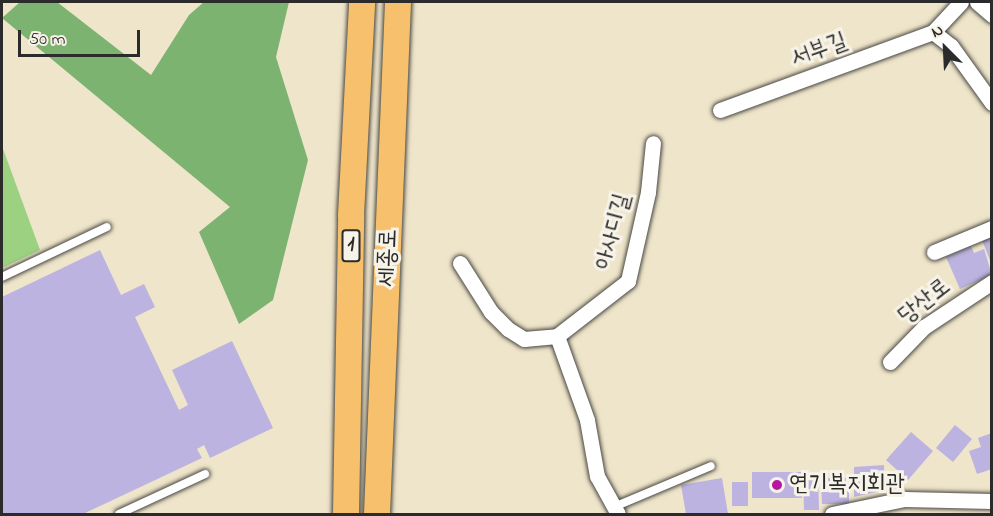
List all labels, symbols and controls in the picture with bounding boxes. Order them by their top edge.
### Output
scale bar [21,18,142,56]
north arrow [915,18,975,78]
text: N [928,18,947,45]
text: 50 m [29,27,66,53]
street label: 서부길 [787,28,851,74]
street label: 아사디길 [590,191,638,273]
road number: 1 [340,227,362,265]
street label: 세종로 [374,229,404,287]
street label: 당산로 [893,273,957,331]
place label: 연기복지회관 [789,471,905,499]
marker: 연기복지회관 [770,478,784,492]

